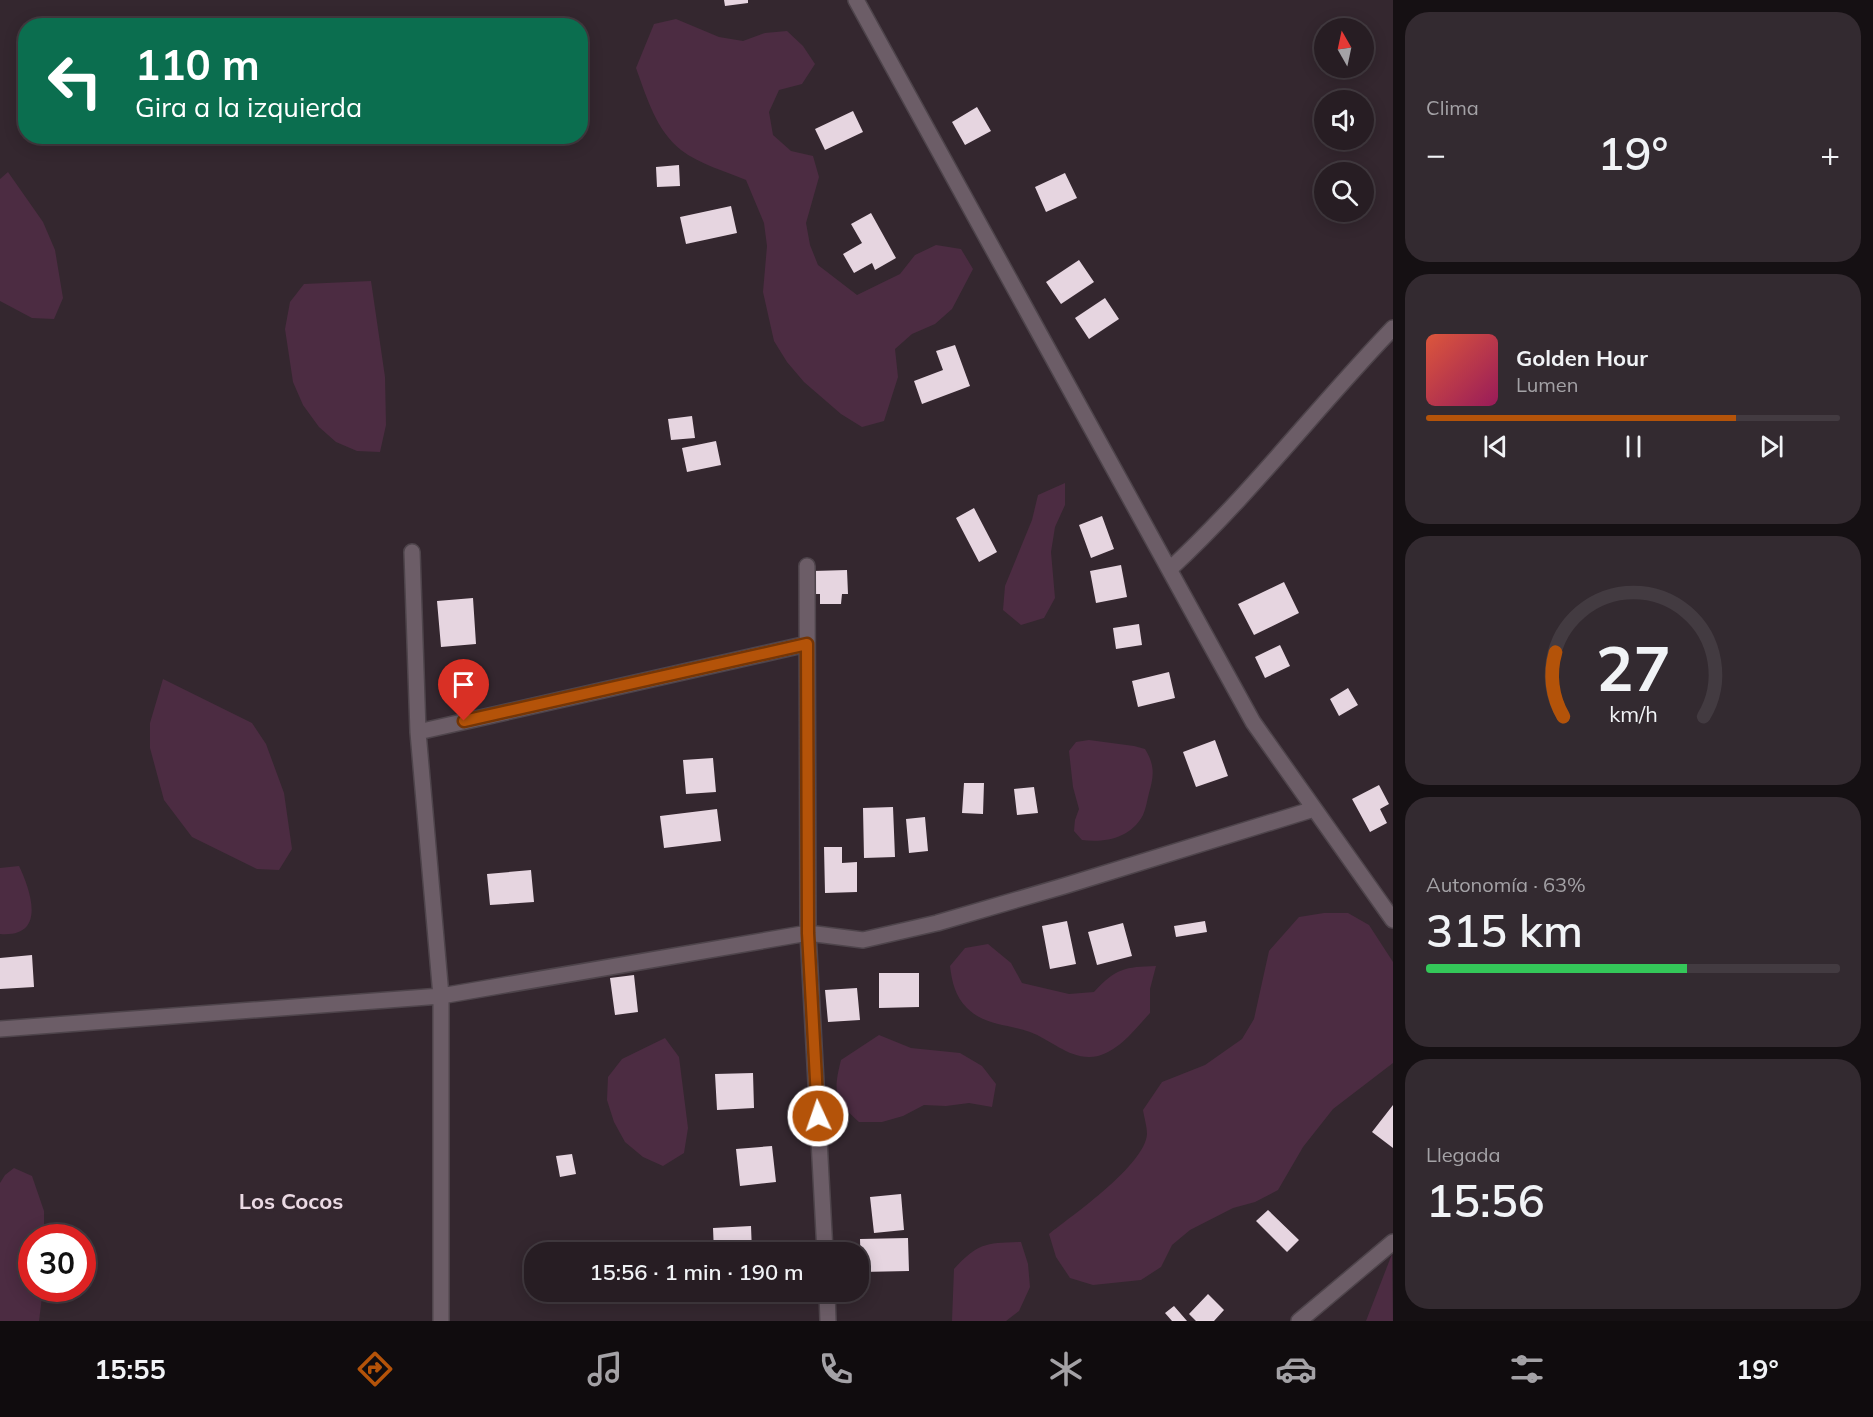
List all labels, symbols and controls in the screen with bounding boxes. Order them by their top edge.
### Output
north arrow [1314,18,1374,78]
map controls [1314,18,1374,222]
text: 110 m [135,38,260,91]
icon: left [36,42,114,120]
text: Gira a la izquierda [135,90,362,124]
button: sound [1314,90,1374,150]
text: Clima [1426,95,1479,120]
text: 19° [1598,125,1668,181]
text: − [1426,133,1446,174]
text: + [1820,133,1840,174]
button: search [1314,162,1374,222]
text: Golden Hour [1516,344,1648,372]
text: Lumen [1516,372,1578,397]
icon: previous [1479,430,1512,463]
icon: pause [1617,430,1650,463]
icon: next [1755,430,1788,463]
text: 27 [1596,629,1670,708]
pin [438,659,489,721]
icon: arrive [447,668,480,701]
text: km/h [1609,701,1657,728]
text: Autonomía · 63% [1426,872,1586,897]
text: 315 km [1426,902,1583,958]
position arrow [786,1084,850,1148]
text: Llegada [1426,1142,1501,1167]
text: 15:56 [1426,1172,1545,1228]
district label: Los Cocos [239,1187,343,1215]
speed limit sign: 30 [18,1224,96,1302]
text: 15:56 · 1 min · 190 m [589,1258,804,1286]
icon: directions [354,1348,396,1390]
icon: music [584,1348,626,1390]
icon: phone [815,1348,857,1390]
icon: climate [1045,1348,1087,1390]
icon: car [1275,1348,1317,1390]
icon: filters [1506,1348,1548,1390]
text: 15:55 [94,1352,166,1386]
text: 19° [1736,1352,1779,1386]

